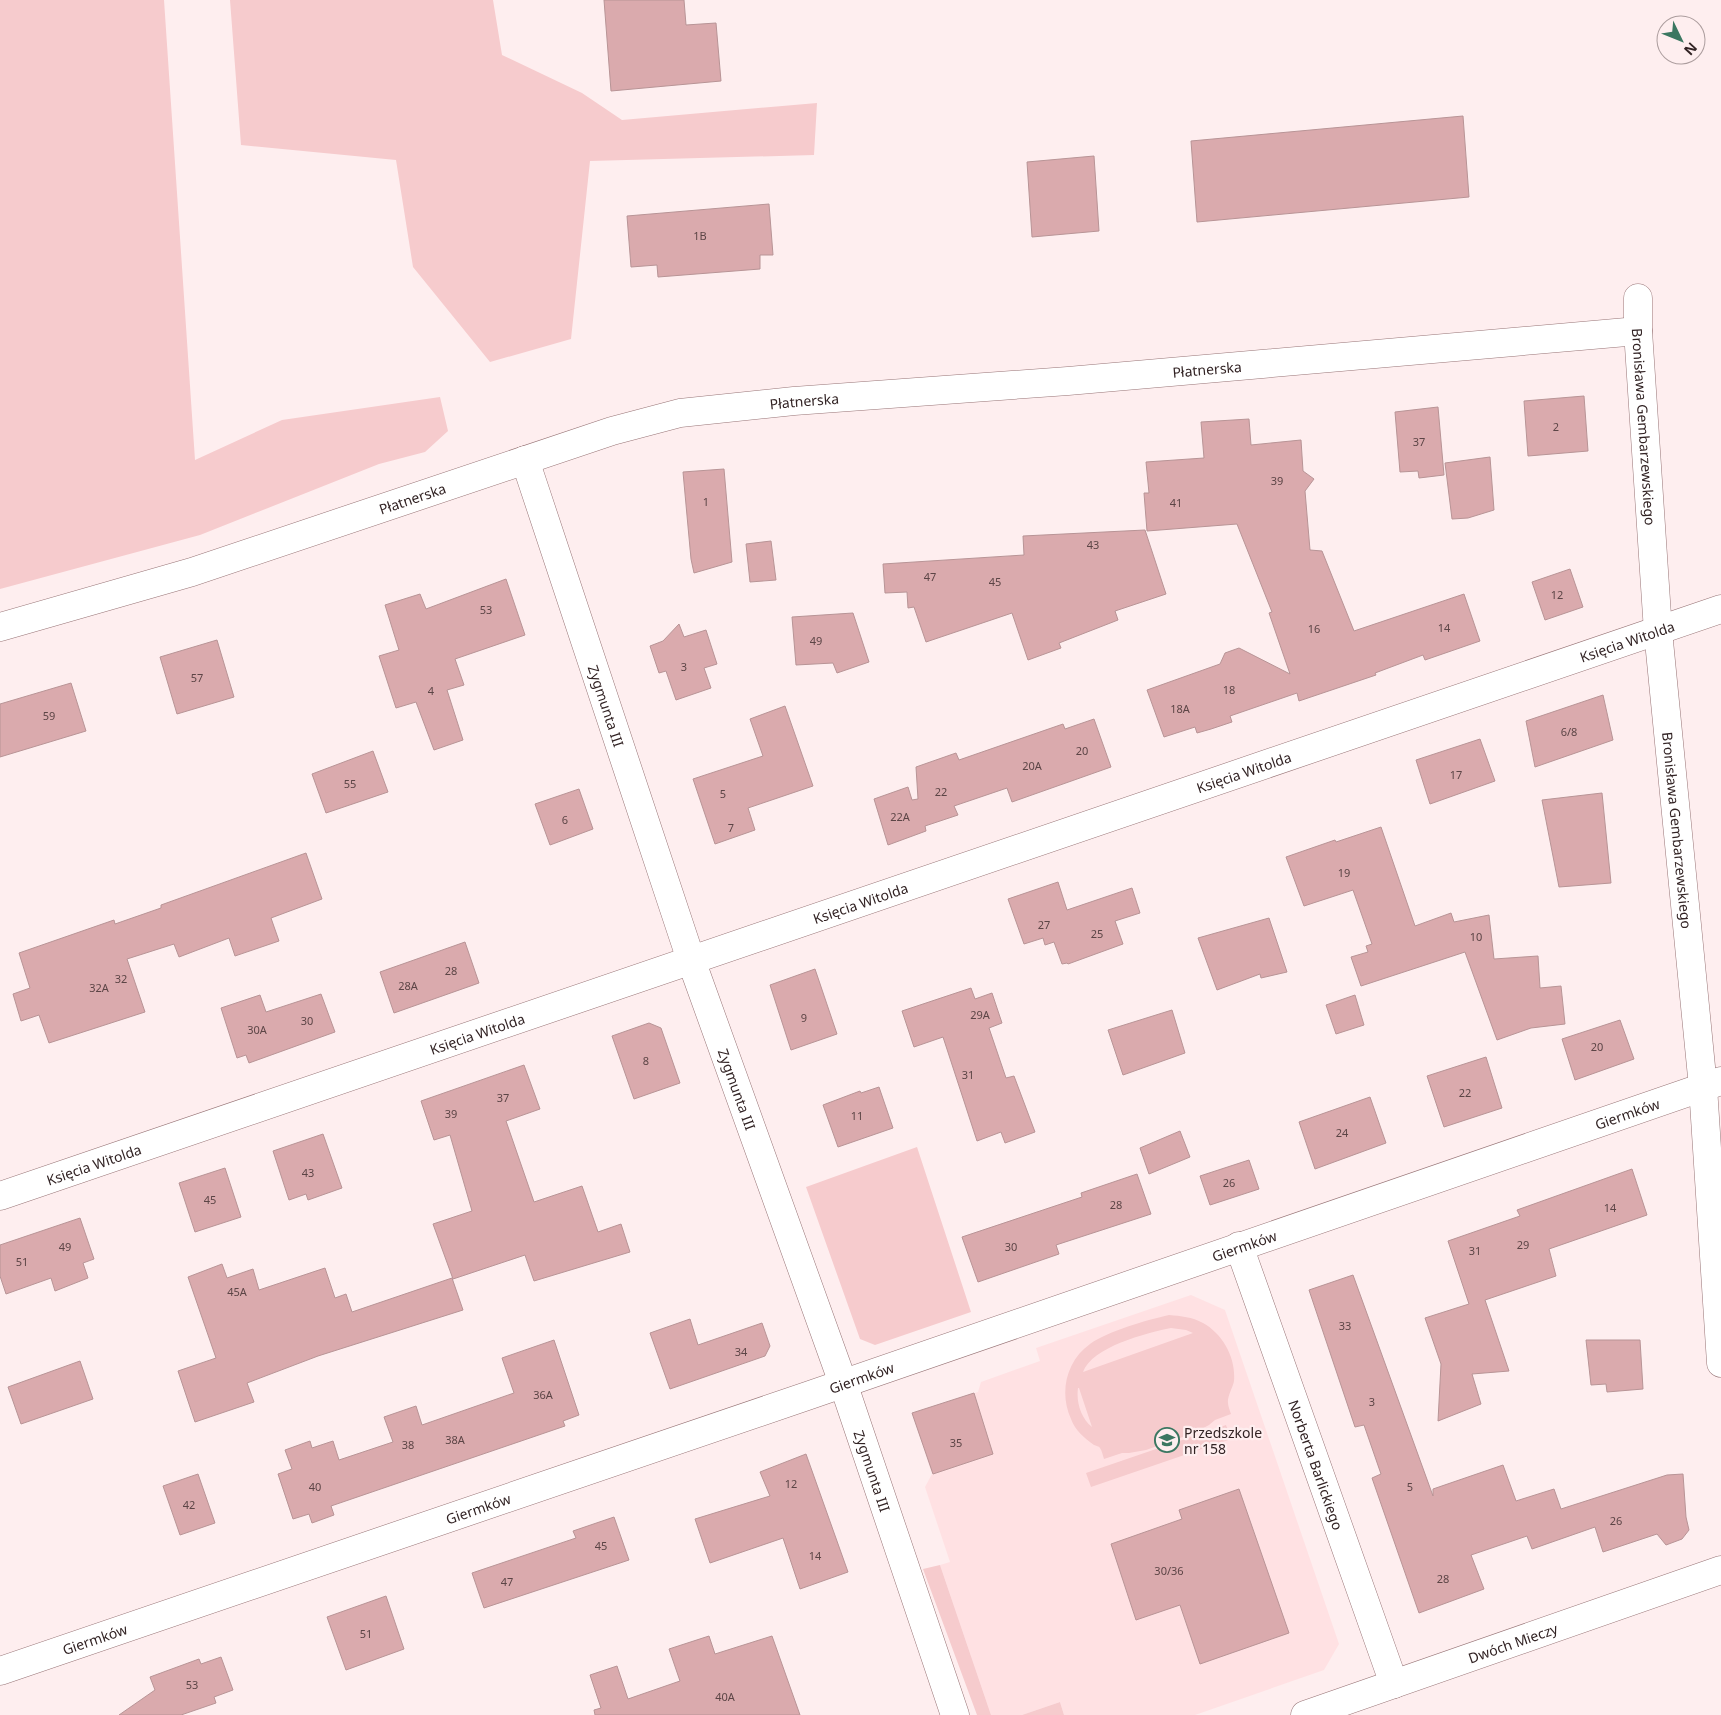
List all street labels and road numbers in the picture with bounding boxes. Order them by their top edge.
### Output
street label: Bronisława Gembarzewskiego [1628,328,1660,526]
street label: Płatnerska [1172,356,1242,381]
street label: Płatnerska [769,388,840,413]
street label: Płatnerska [376,478,448,518]
street label: Księcia Witolda [1577,616,1677,666]
street label: Zygmunta III [584,662,629,749]
street label: Bronisława Gembarzewskiego [1659,731,1697,930]
street label: Księcia Witolda [1194,747,1294,797]
street label: Księcia Witolda [810,878,910,928]
street label: Księcia Witolda [427,1008,527,1058]
street label: Zygmunta III [714,1046,761,1133]
street label: Giermków [1592,1093,1662,1133]
street label: Księcia Witolda [44,1139,144,1189]
street label: Giermków [1209,1225,1279,1265]
street label: Giermków [826,1357,896,1397]
street label: Norberta Barlickiego [1285,1397,1348,1532]
street label: Zygmunta III [850,1428,895,1514]
street label: Giermków [443,1488,513,1528]
street label: Dwóch Mieczy [1465,1618,1561,1667]
street label: Giermków [60,1619,130,1659]

